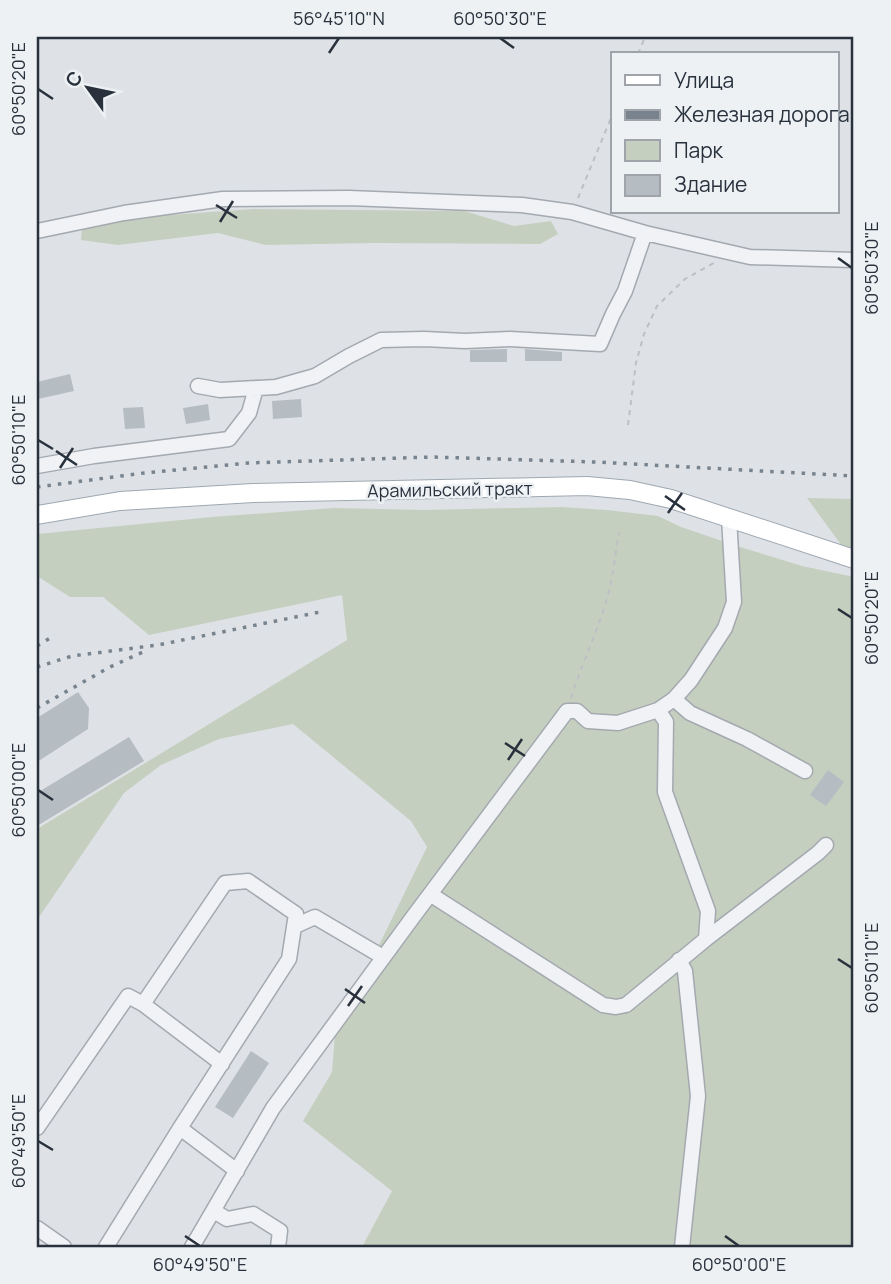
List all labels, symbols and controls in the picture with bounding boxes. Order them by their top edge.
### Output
text: 56°45'10"N [293,6,385,30]
text: 60°50'30"E [453,6,547,30]
text: 60°50'20"E [6,42,30,136]
north arrow [52,52,122,122]
legend [611,52,838,214]
text: С [59,66,88,92]
text: Улица [674,66,734,94]
text: Железная дорога [674,100,850,128]
text: Парк [674,136,724,164]
text: Здание [674,170,747,198]
text: 60°50'30"E [859,221,883,315]
text: 60°50'10"E [6,395,30,485]
street label: Арамильский тракт [367,476,533,502]
text: 60°50'20"E [859,571,883,665]
text: 60°50'00"E [6,743,30,837]
text: 60°50'10"E [859,923,883,1013]
text: 60°49'50"E [6,1094,30,1188]
text: 60°49'50"E [153,1252,247,1276]
text: 60°50'00"E [692,1252,786,1276]

